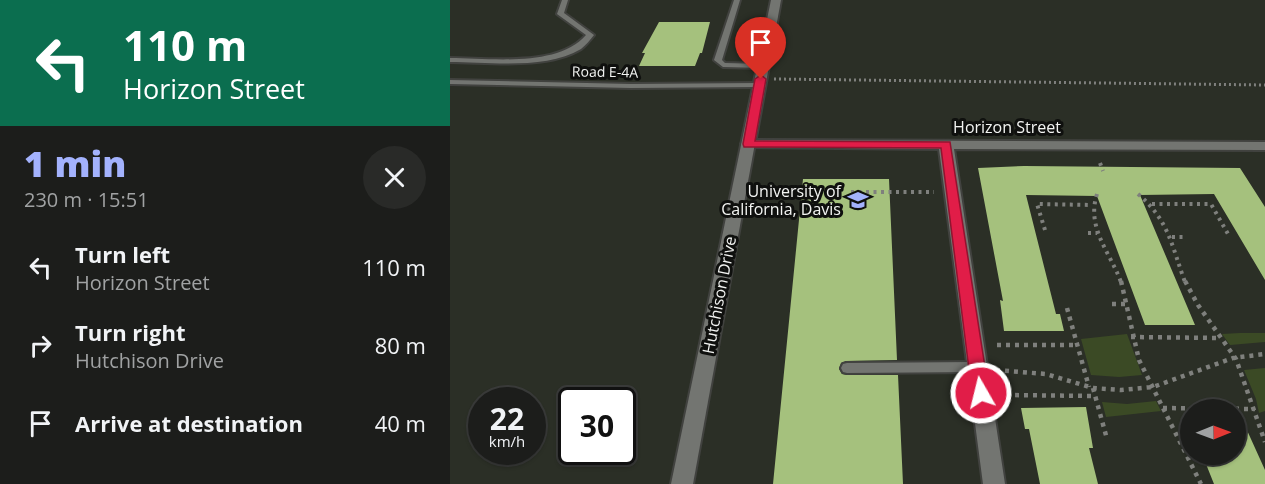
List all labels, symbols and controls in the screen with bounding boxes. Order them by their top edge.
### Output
text: 110 m [123,16,247,73]
pin [735,17,786,79]
icon: left [24,24,102,102]
icon: arrive [744,26,777,59]
street label: Road E-4A [572,61,638,82]
text: Horizon Street [123,70,305,107]
street label: Horizon Street [953,116,1061,138]
text: 1 min [24,139,126,188]
button: close [363,146,426,209]
place label: University of California, Davis [721,180,843,220]
text: 230 m · 15:51 [24,186,149,213]
school or university icon: University of California, Davis [846,188,870,212]
street label: Hutchison Drive [697,234,741,356]
text: Turn left [75,239,170,269]
icon: left [24,251,57,284]
text: 110 m [362,252,426,282]
text: Horizon Street [75,269,210,296]
text: Turn right [75,317,186,347]
icon: right [24,329,57,362]
text: 80 m [375,330,426,360]
text: Hutchison Drive [75,347,224,374]
position arrow [949,361,1013,425]
speed limit sign: 30 [558,387,636,465]
text: 22 [490,398,524,439]
north arrow [1180,399,1246,465]
map controls [1180,399,1246,465]
icon: arrive [24,407,57,440]
text: Arrive at destination [75,408,303,438]
text: 40 m [375,408,426,438]
text: km/h [489,431,525,451]

